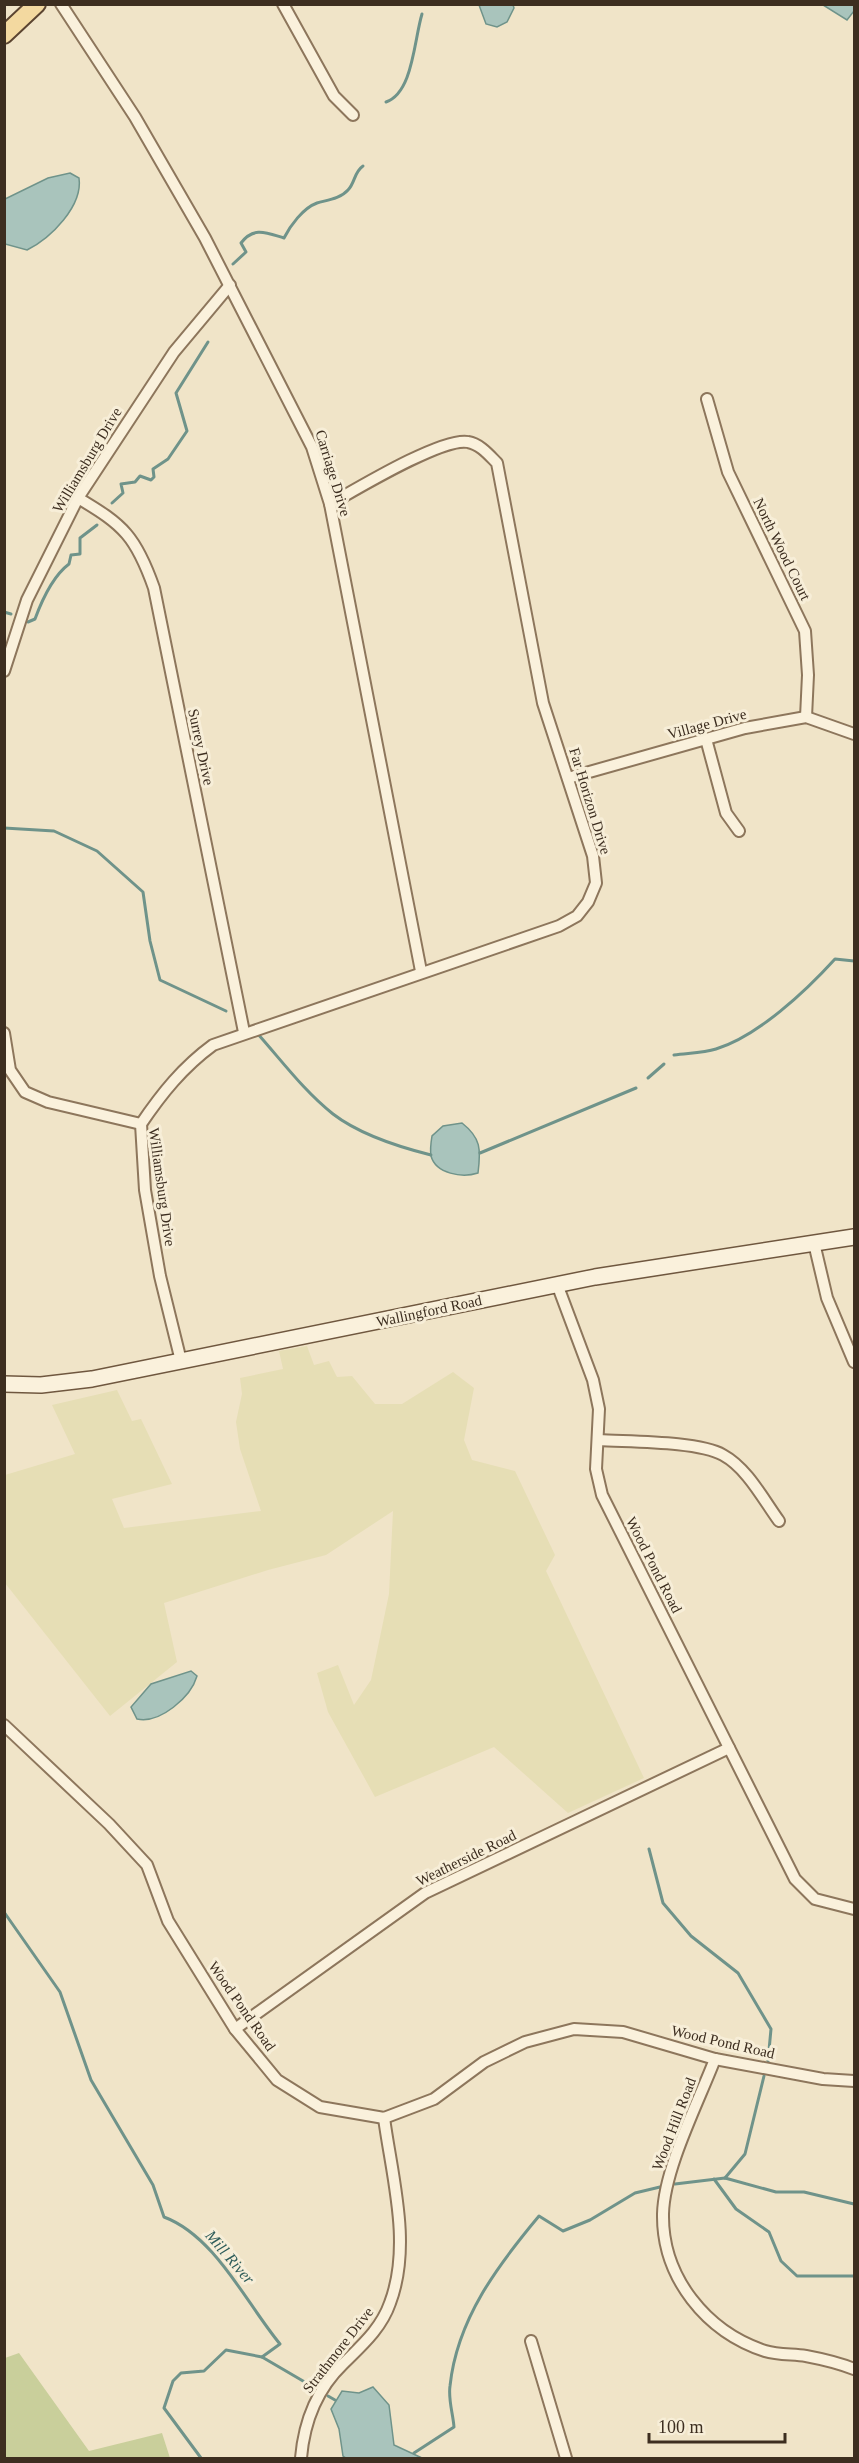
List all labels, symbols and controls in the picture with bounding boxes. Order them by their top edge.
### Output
street label: Williamsburg Drive [49,404,125,515]
street label: Carriage Drive [312,428,354,518]
street label: North Wood Court [750,495,814,604]
street label: Village Drive [666,706,749,742]
street label: Surrey Drive [185,707,217,787]
street label: Far Horizon Drive [566,746,614,857]
street label: Williamsburg Drive [146,1127,178,1248]
street label: Wallingford Road [375,1292,484,1330]
street label: Wood Pond Road [623,1514,685,1616]
street label: Weatherside Road [413,1827,519,1889]
street label: Wood Pond Road [205,1958,279,2054]
street label: Wood Pond Road [670,2022,777,2062]
street label: Wood Hill Road [649,2075,699,2173]
water label: Mill River [202,2226,258,2288]
street label: Strathmore Drive [300,2304,377,2396]
scale bar [649,2406,786,2444]
text: 100 m [658,2417,704,2437]

